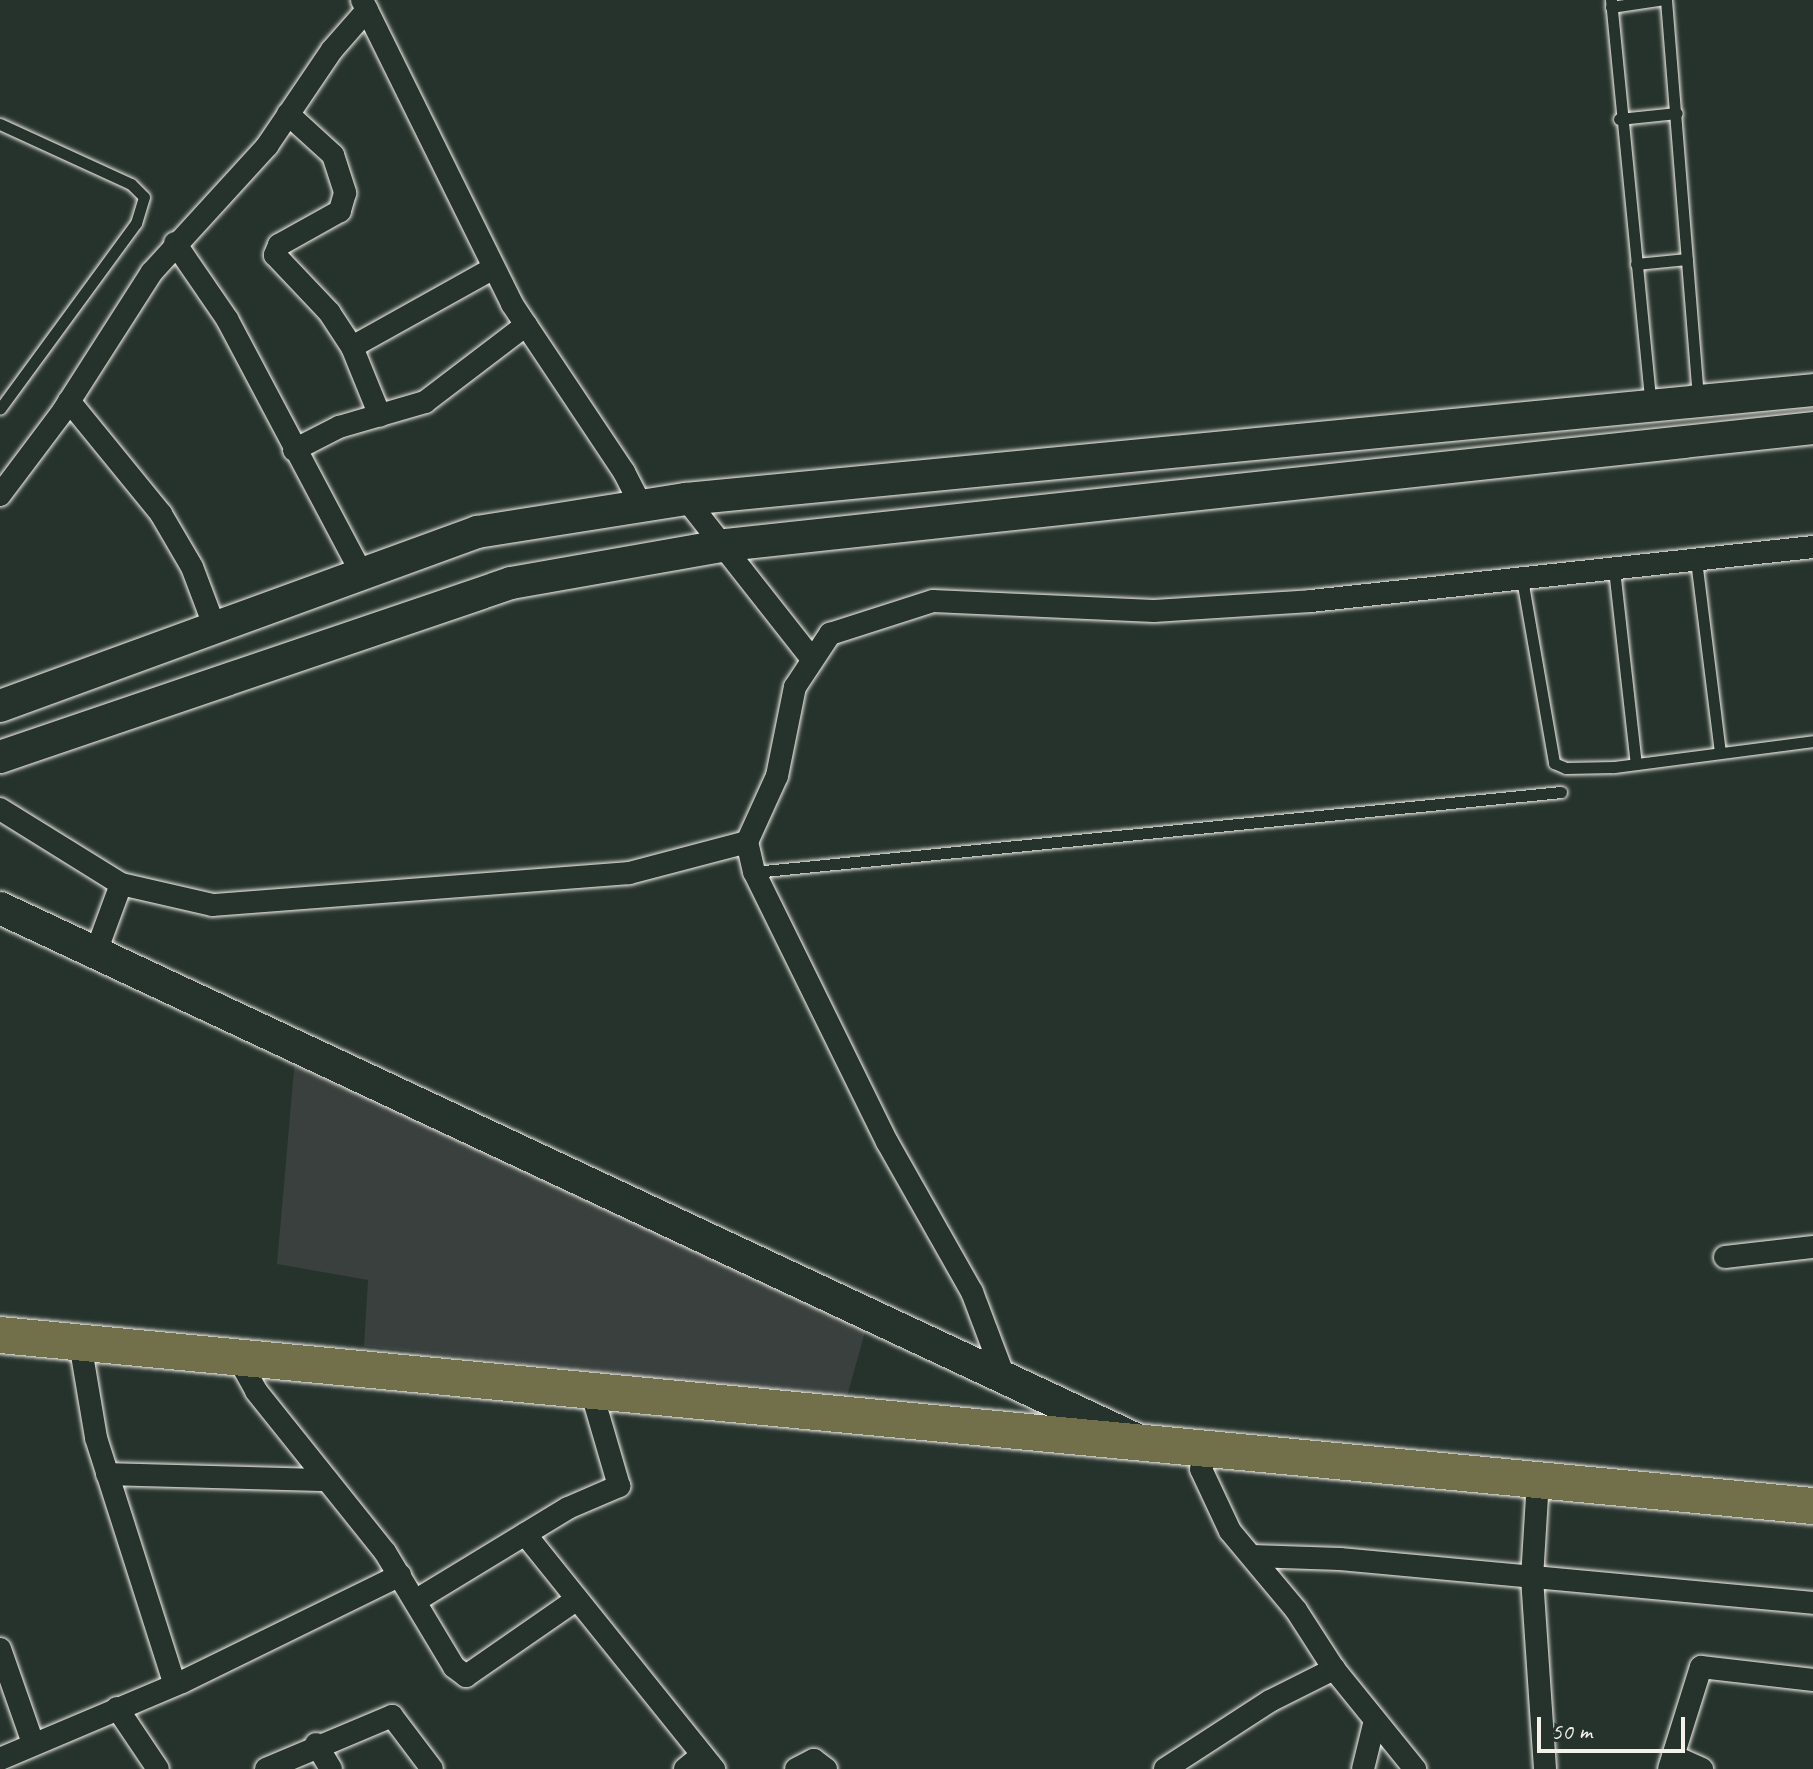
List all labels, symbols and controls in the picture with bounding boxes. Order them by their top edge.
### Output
scale bar [1541,1701,1689,1751]
text: 50 m [1551,1716,1592,1746]

